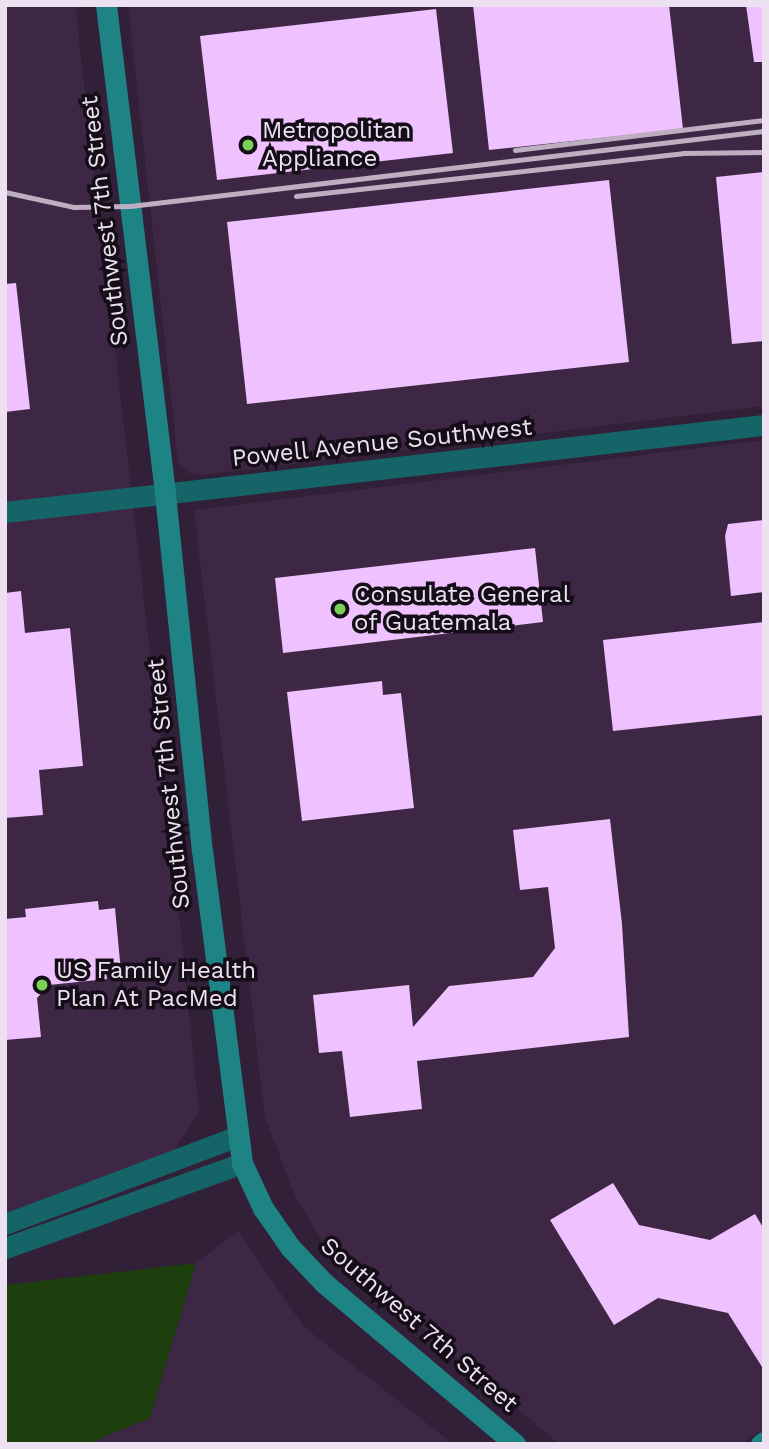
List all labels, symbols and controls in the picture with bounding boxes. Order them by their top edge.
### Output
street label: Southwest 7th Street [75,94,135,348]
place label: Metropolitan Appliance [262,117,411,173]
marker: Metropolitan Appliance [240,137,256,153]
street label: Powell Avenue Southwest [230,413,534,473]
place label: Consulate General of Guatemala [354,581,570,637]
marker: Consulate General of Guatemala [332,601,348,617]
street label: Southwest 7th Street [141,657,197,911]
place label: US Family Health Plan At PacMed [56,957,257,1013]
marker: US Family Health Plan At PacMed [34,977,50,993]
street label: Southwest 7th Street [314,1231,524,1419]

